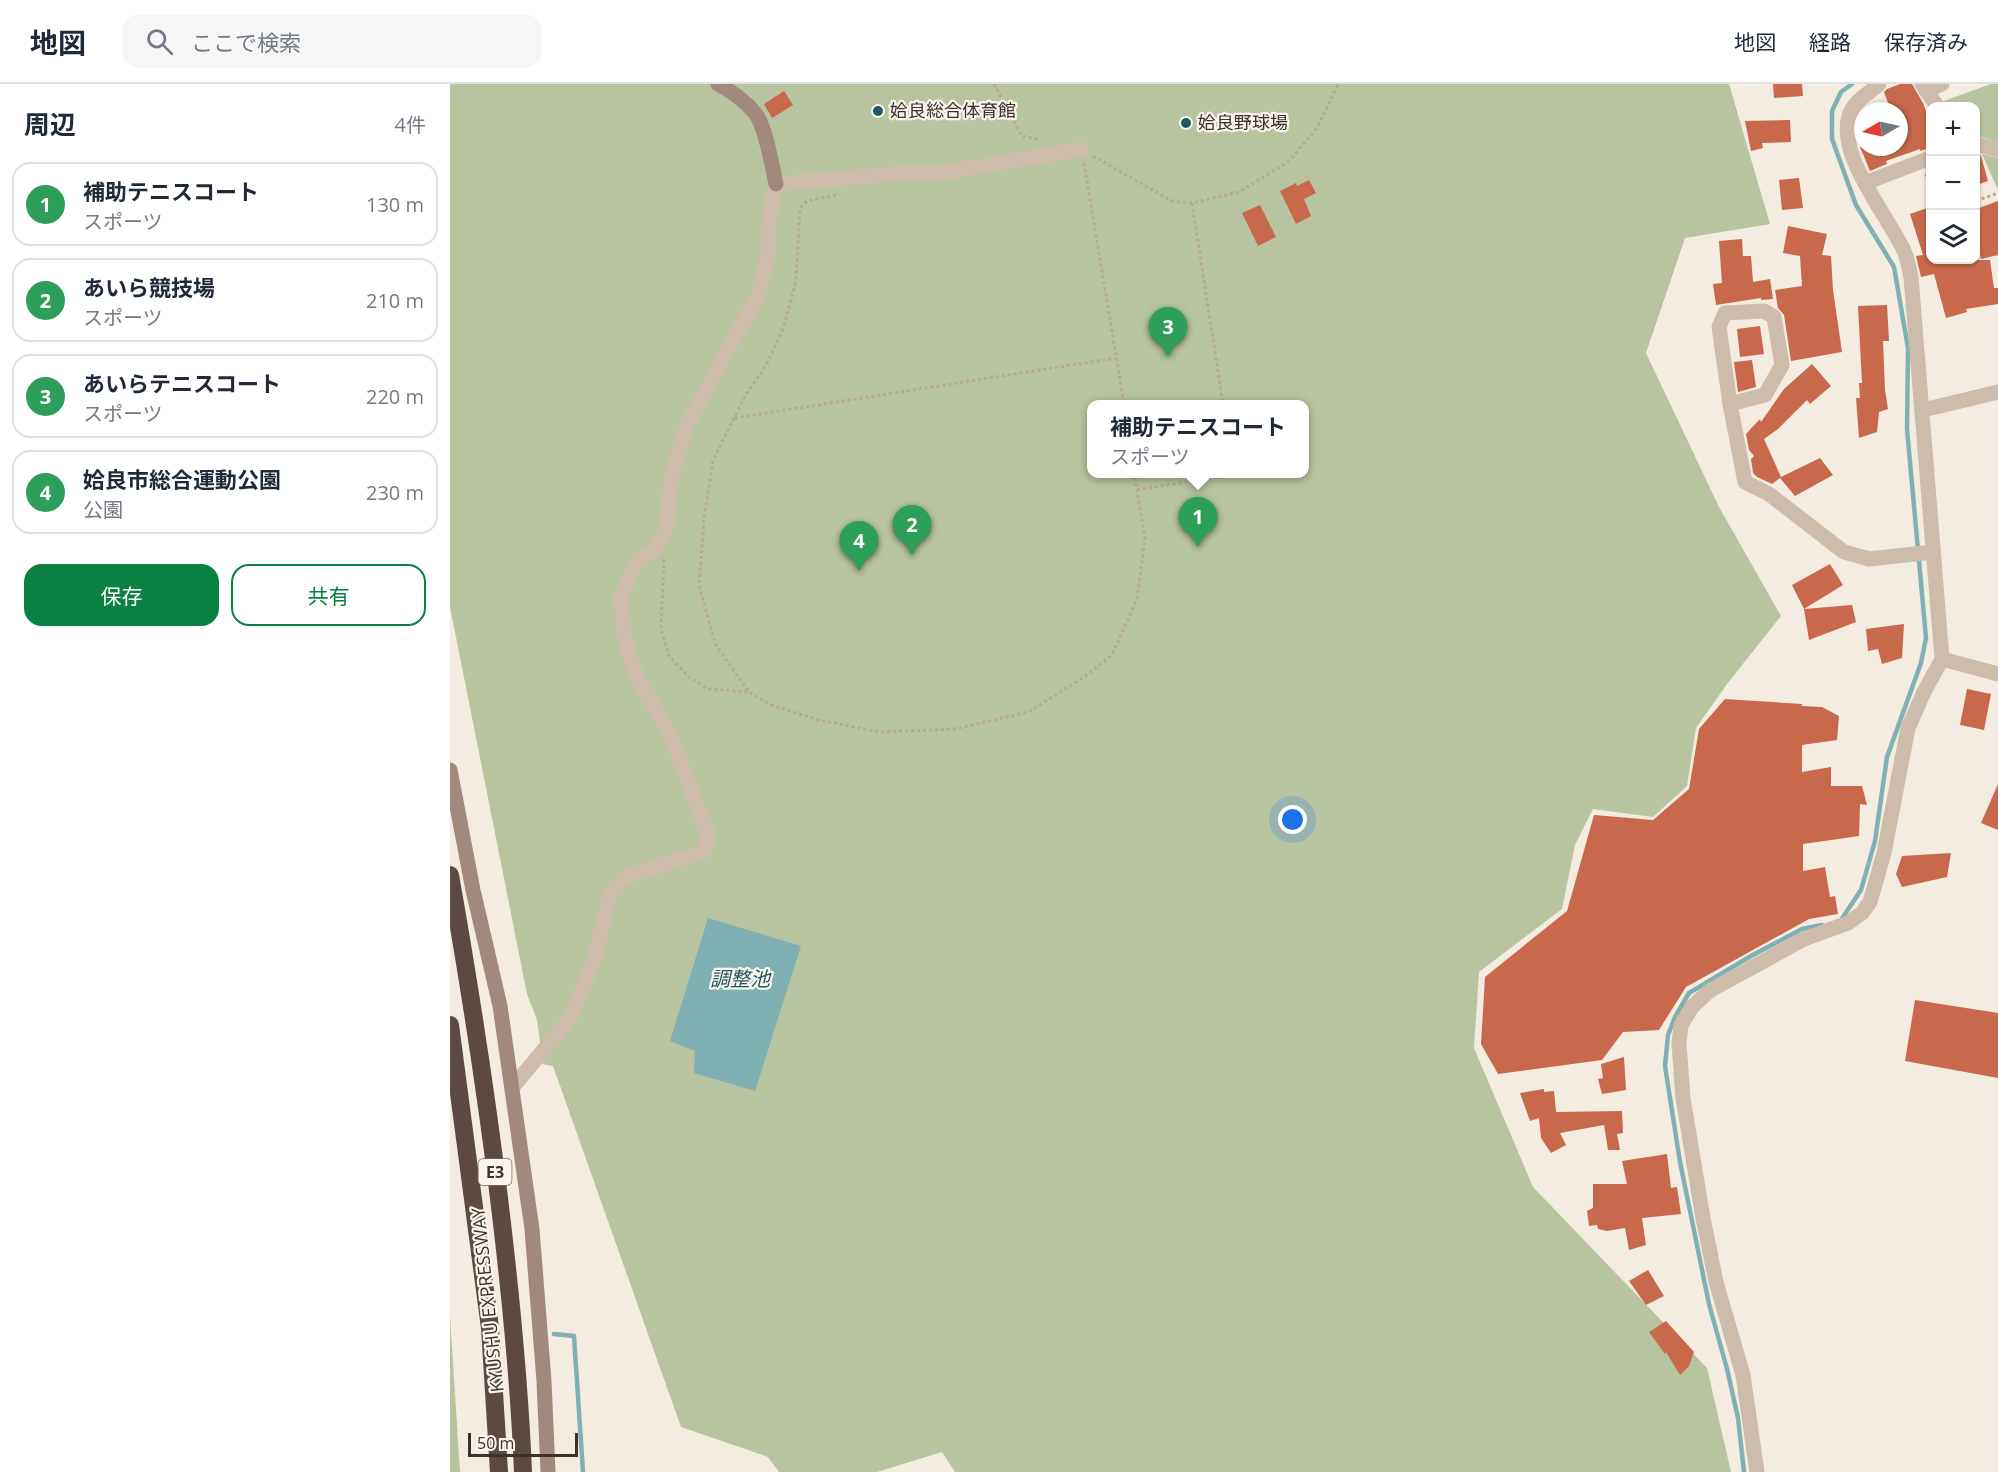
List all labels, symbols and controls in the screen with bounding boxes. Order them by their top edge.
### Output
search box [122,14,542,68]
text: 地図 [30,23,86,61]
icon: search [143,25,176,58]
text: ここで検索 [191,27,301,57]
text: 地図 [1734,28,1776,56]
text: 経路 [1809,28,1851,56]
text: 保存済み [1884,28,1968,56]
place label: 姶良総合体育館 [890,98,1016,122]
north arrow [1854,102,1908,156]
map controls [1926,102,1980,264]
button: + [1926,102,1980,156]
marker: 姶良総合体育館 [871,104,885,118]
text: 周辺 [24,106,76,142]
place label: 姶良野球場 [1198,110,1288,134]
text: 4件 [395,111,426,138]
marker: 姶良野球場 [1179,116,1193,130]
button: − [1926,156,1980,210]
text: 補助テニスコート [83,176,259,206]
text: 1 [40,191,51,218]
text: 130 m [366,191,424,218]
text: スポーツ [83,208,163,235]
button: layers [1926,210,1980,264]
text: あいら競技場 [83,272,215,302]
text: 2 [40,287,51,314]
text: 210 m [366,287,424,314]
text: スポーツ [83,304,163,331]
pin: 3 [1148,308,1188,357]
text: あいらテニスコート [83,368,281,398]
text: 3 [40,383,51,410]
text: 220 m [366,383,424,410]
text: スポーツ [83,400,163,427]
popup [1087,400,1309,478]
text: 補助テニスコート [1110,411,1286,441]
text: スポーツ [1110,443,1190,470]
text: 姶良市総合運動公園 [83,464,281,494]
text: 4 [40,479,51,506]
text: 230 m [366,479,424,506]
text: 公園 [83,496,123,523]
pin: 1 [1178,498,1218,547]
pin: 2 [892,506,932,555]
pin: 4 [840,522,878,571]
button: 保存 [24,564,219,626]
button: 共有 [231,564,426,626]
your location [1278,805,1307,834]
water label: 調整池 [710,965,772,992]
road number: E3 [478,1159,512,1185]
street label: KYUSHU EXPRESSWAY [465,1206,509,1393]
scale bar [468,1430,578,1458]
text: 50 m [477,1432,514,1454]

